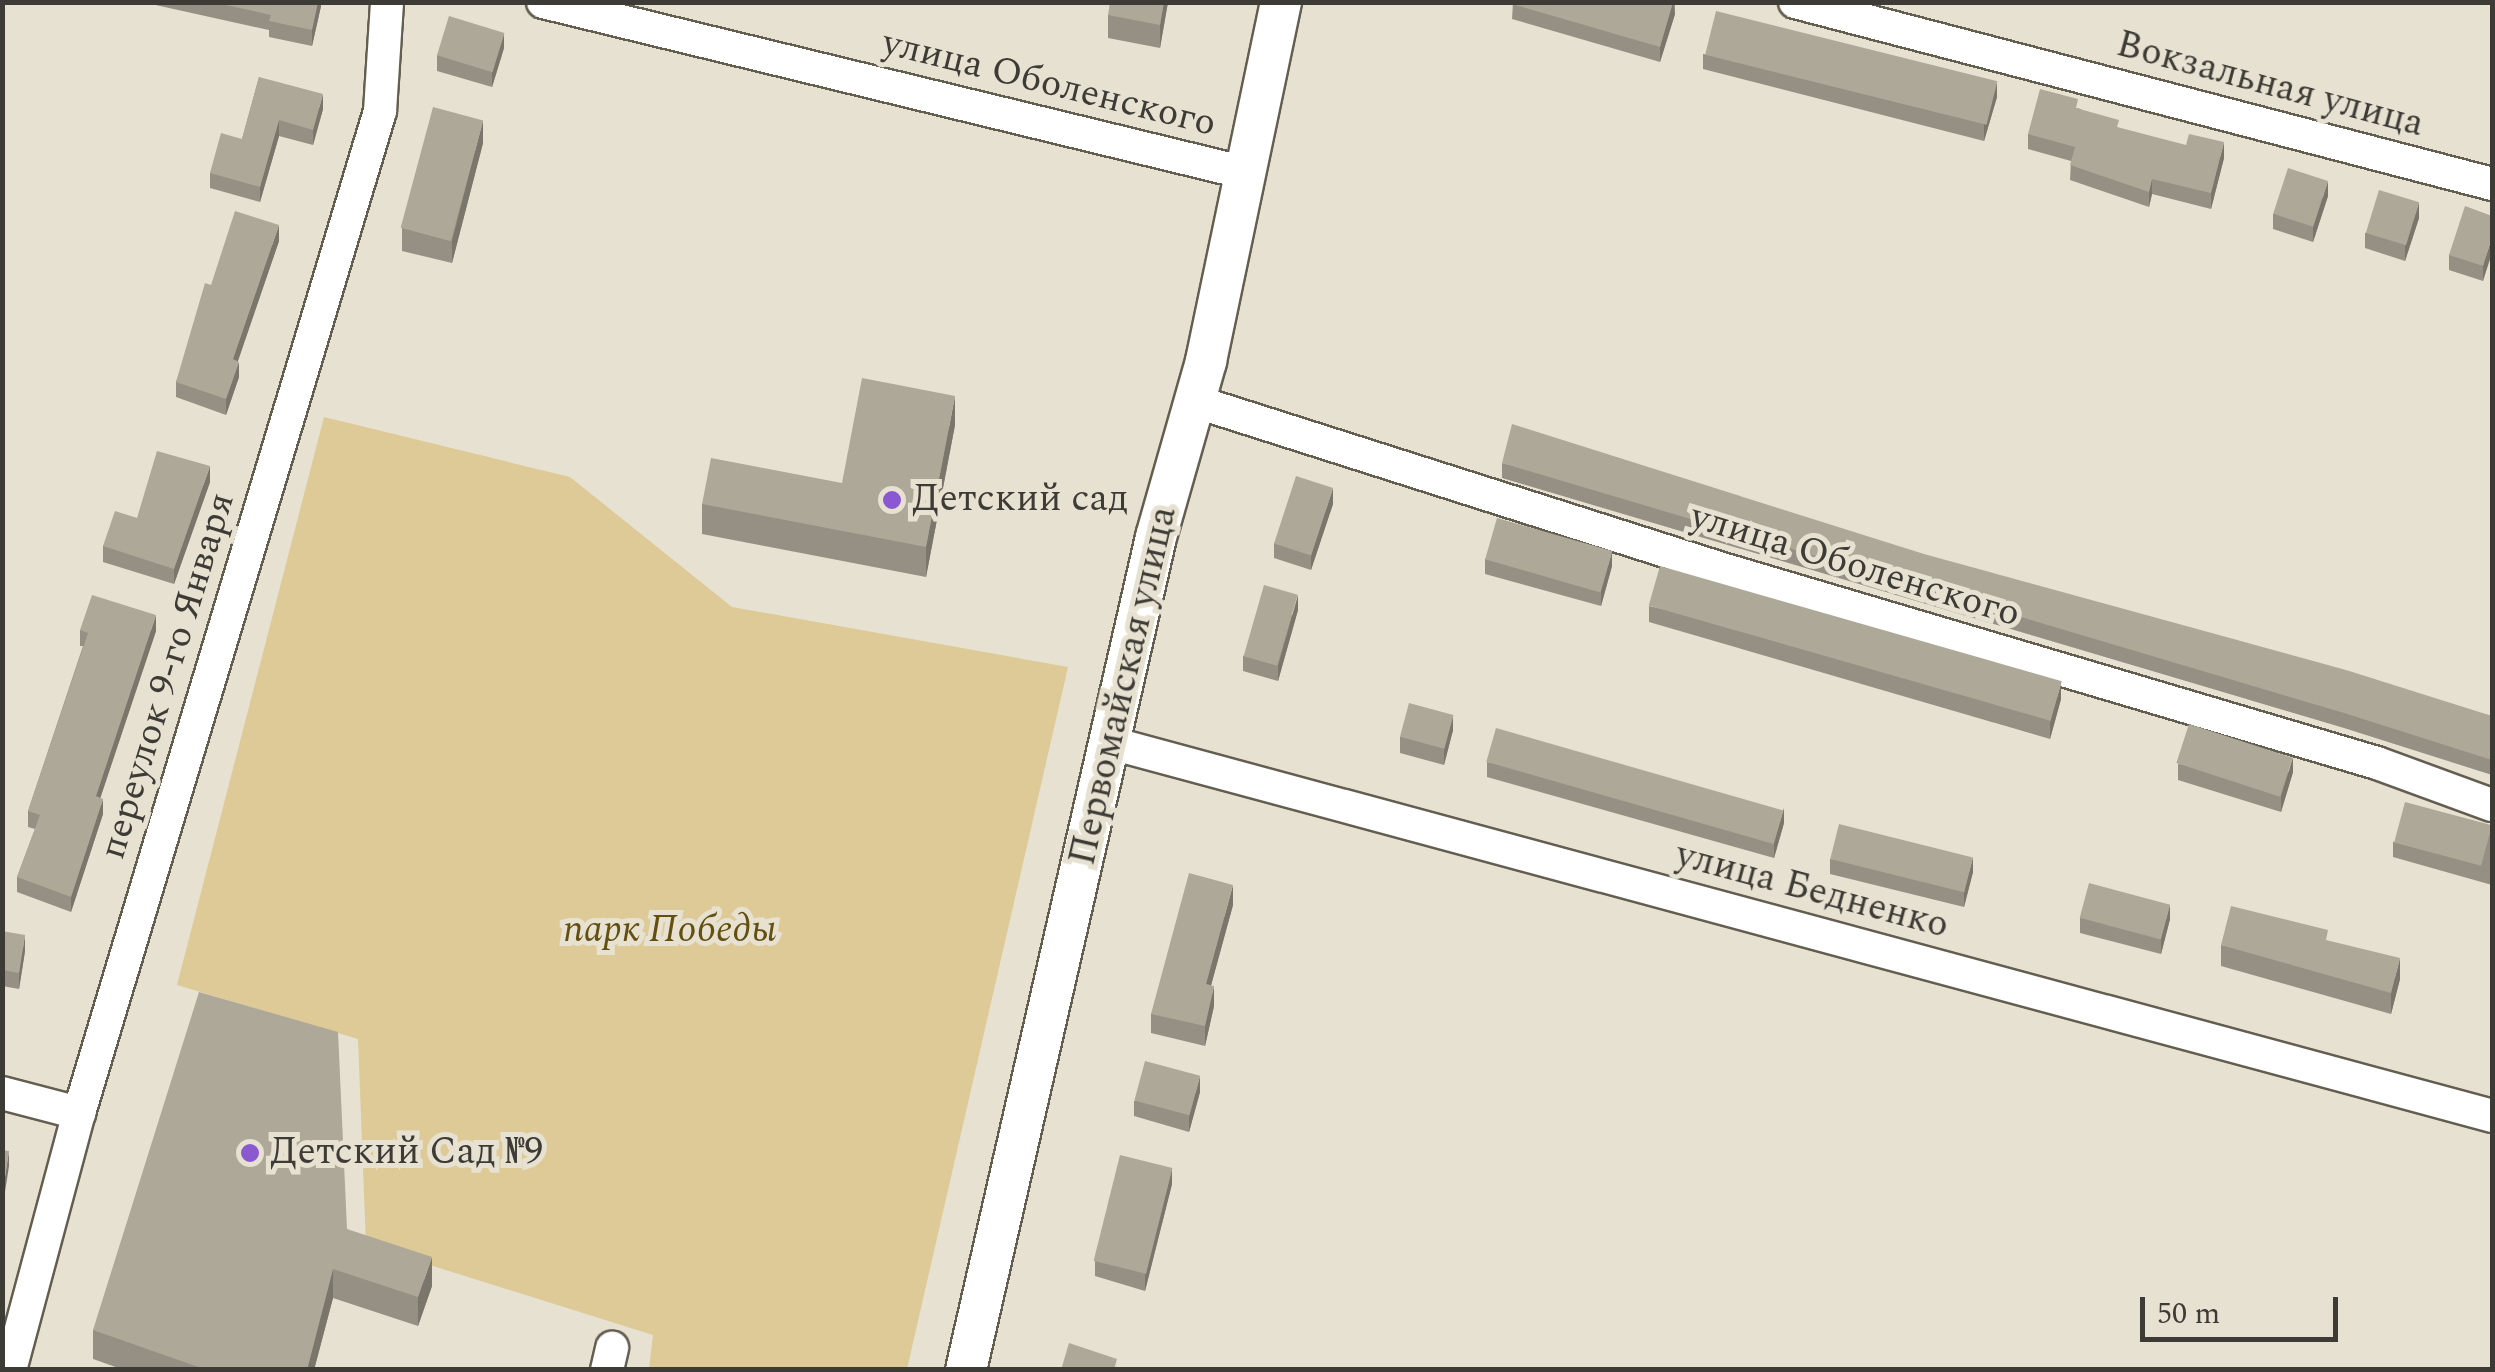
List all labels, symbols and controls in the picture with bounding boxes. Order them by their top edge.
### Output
street label: улица Оболенского [878,21,1220,147]
street label: Вокзальная улица [2111,22,2429,148]
place label: Детский сад [912,477,1128,523]
street label: переулок 9-го Января [91,487,245,865]
marker: Детский сад [881,489,903,511]
street label: улица Оболенского [1685,494,2025,638]
street label: Первомайская улица [1061,502,1187,870]
street label: улица Бедненко [1671,833,1953,949]
park label: парк Победы [564,908,776,954]
place label: Детский Сад №9 [270,1130,543,1176]
marker: Детский Сад №9 [239,1142,261,1164]
scale bar [2145,1277,2342,1339]
text: 50 m [2157,1291,2220,1337]

